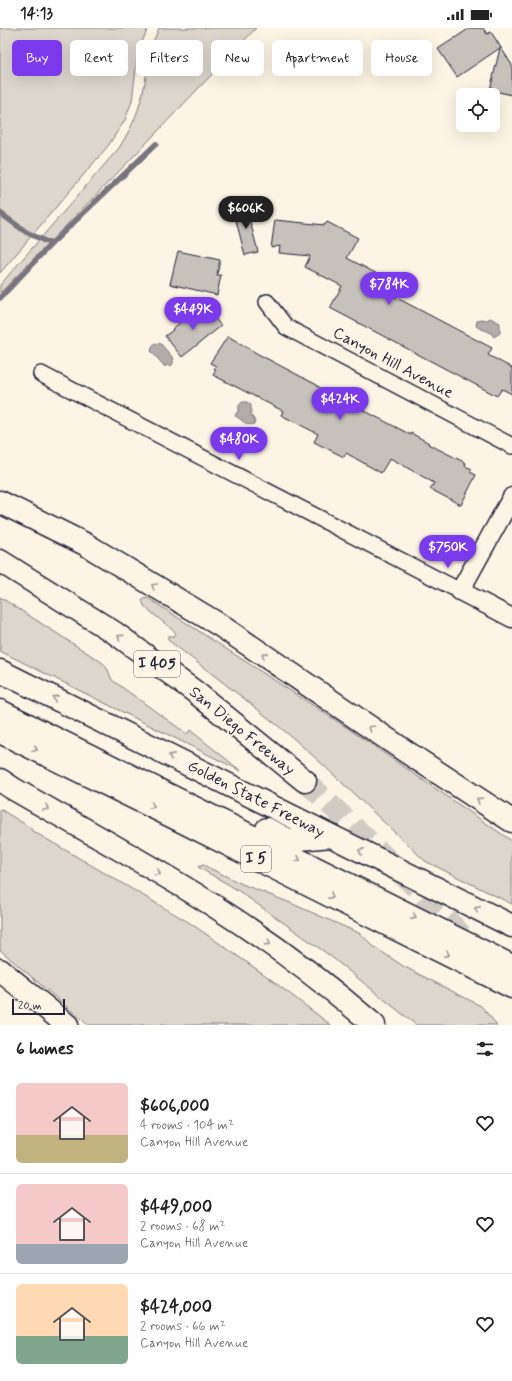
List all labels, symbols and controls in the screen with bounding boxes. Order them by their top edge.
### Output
text: 14:13 [20,4,53,24]
chip: Buy [12,40,62,76]
chip: Rent [70,40,128,76]
chip: Filters [136,40,203,76]
chip: New [211,40,264,76]
chip: Apartment [272,40,363,76]
chip: House [371,40,432,76]
map controls [456,88,500,132]
button: locate [456,88,500,132]
pin: $606K [218,196,274,230]
text: $606K [227,200,265,217]
pin: $784K [361,272,417,306]
text: $784K [369,276,409,293]
pin: $449K [165,297,221,331]
text: $449K [173,301,213,318]
street label: Canyon Hill Avenue [329,322,457,404]
pin: $424K [312,387,368,421]
text: $424K [321,391,359,408]
pin: $480K [211,427,267,461]
text: $480K [219,431,259,448]
pin: $750K [420,535,476,569]
text: $750K [428,539,468,556]
one-way arrow [151,583,158,590]
one-way arrow [117,635,124,642]
road number: I 405 [134,651,180,677]
one-way arrow [261,653,268,660]
street label: San Diego Freeway [185,682,299,780]
one-way arrow [51,695,59,703]
one-way arrow [368,725,375,733]
one-way arrow [31,744,38,752]
one-way arrow [168,753,175,761]
street label: Golden State Freeway [184,755,328,843]
one-way arrow [476,797,483,805]
one-way arrow [148,801,155,809]
one-way arrow [42,803,49,810]
road number: I 5 [241,846,271,872]
one-way arrow [357,848,365,856]
one-way arrow [294,854,301,862]
one-way arrow [154,868,161,875]
one-way arrow [326,891,334,899]
one-way arrow [474,906,481,913]
one-way arrow [410,912,417,920]
one-way arrow [264,938,271,945]
one-way arrow [443,950,450,957]
scale bar [12,997,65,1016]
text: 20 m [18,999,41,1013]
text: 6 homes [16,1038,74,1060]
icon: filters [474,1038,496,1060]
text: $606,000 [140,1095,210,1117]
icon: home [48,1099,96,1147]
icon: heart [474,1112,496,1134]
text: 4 rooms · 104 m² [140,1117,234,1134]
text: Canyon Hill Avenue [140,1134,249,1151]
text: $449,000 [140,1196,212,1218]
icon: home [48,1200,96,1248]
icon: heart [474,1213,496,1235]
text: 2 rooms · 68 m² [140,1218,225,1235]
text: Canyon Hill Avenue [140,1235,249,1252]
text: $424,000 [140,1296,212,1318]
icon: home [48,1300,96,1348]
icon: heart [474,1313,496,1335]
text: 2 rooms · 66 m² [140,1318,225,1335]
text: Canyon Hill Avenue [140,1335,249,1352]

